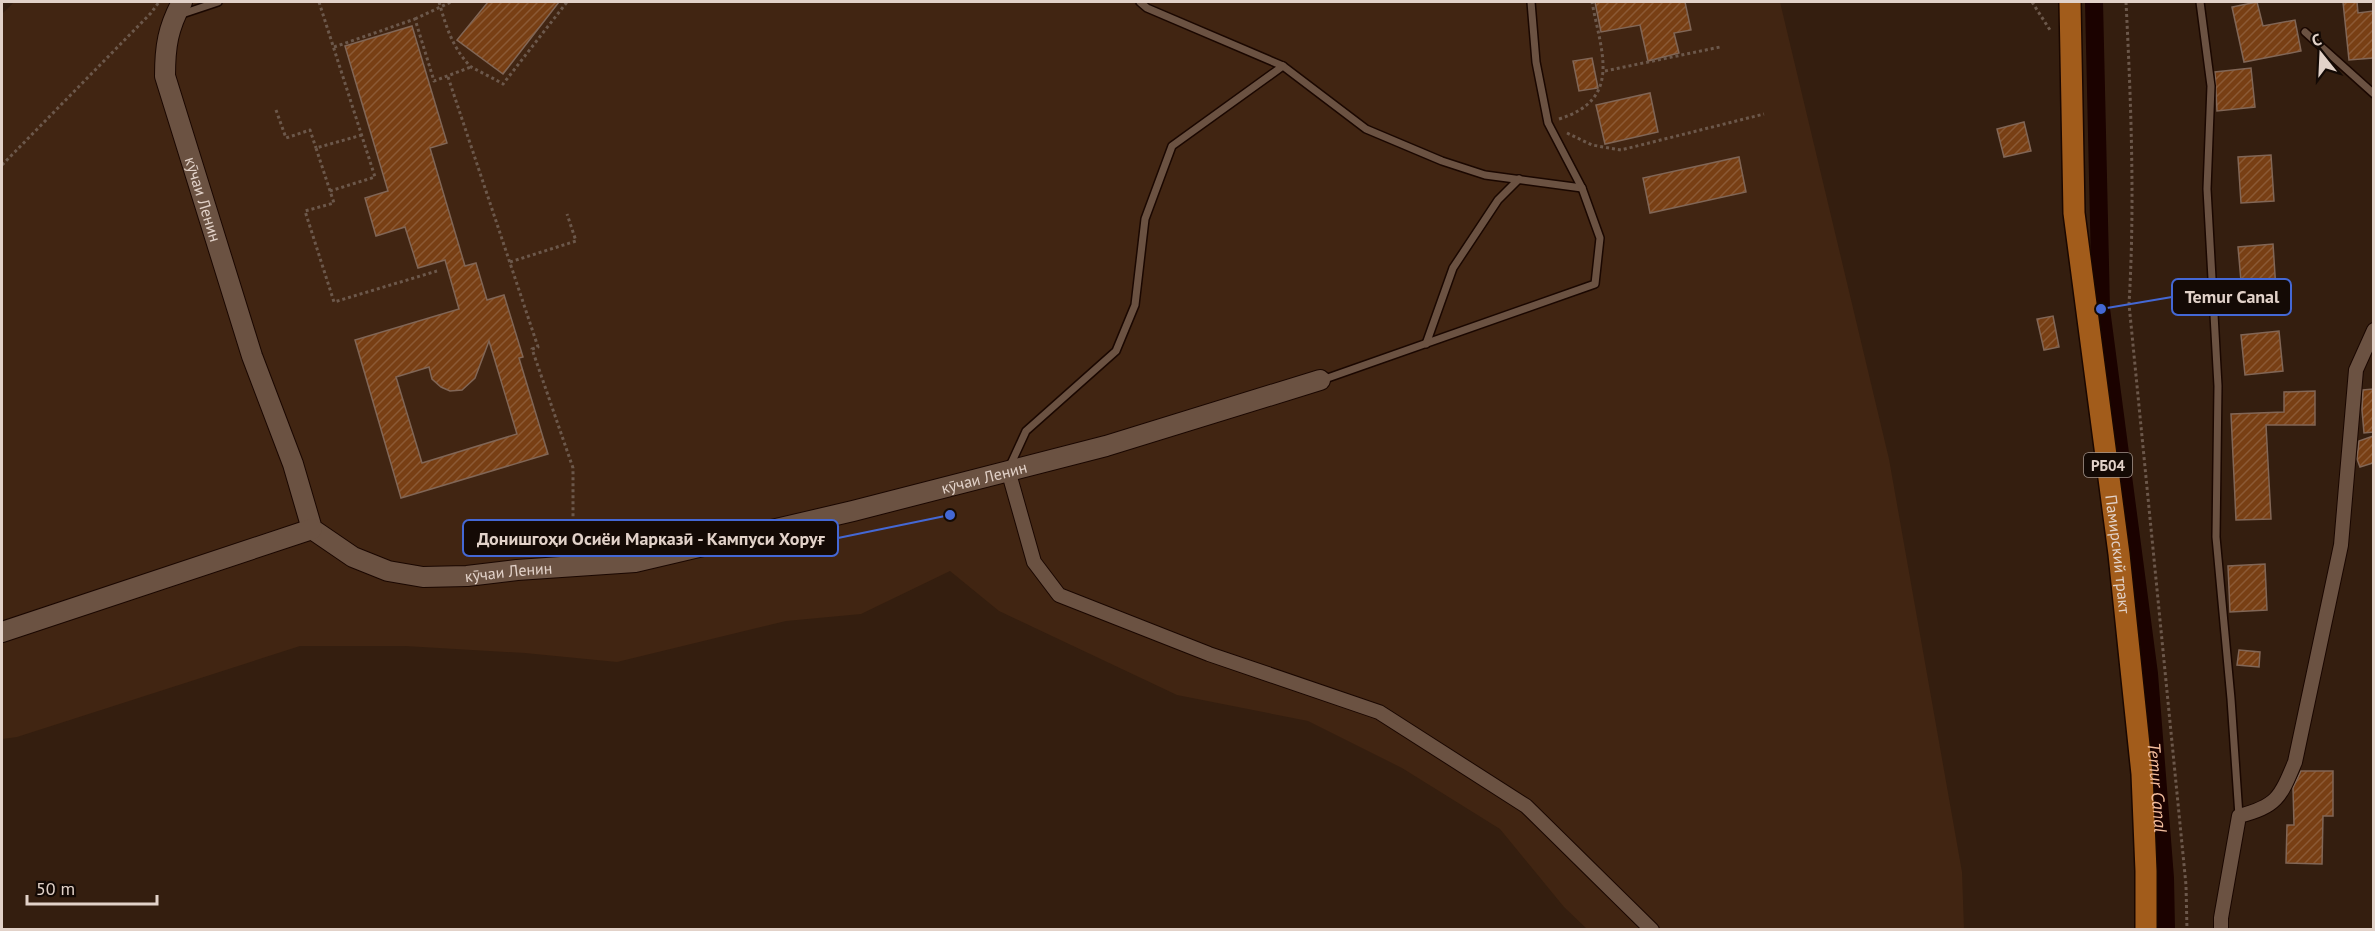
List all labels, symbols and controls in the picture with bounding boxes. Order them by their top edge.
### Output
north arrow [2291,24,2351,84]
text: С [2309,29,2324,51]
street label: кӯчаи Ленин [181,154,226,244]
callout: Temur Canal [2172,279,2291,315]
text: Temur Canal [2185,285,2280,308]
road number: РБ04 [2084,453,2132,477]
street label: кӯчаи Ленин [939,457,1029,498]
street label: Памирский тракт [2101,493,2135,615]
callout: Донишгоҳи Осиёи Марказӣ - Кампуси Хоруғ [463,520,838,556]
text: Донишгоҳи Осиёи Марказӣ - Кампуси Хоруғ [477,527,826,550]
street label: кӯчаи Ленин [464,558,553,586]
water label: Temur Canal [2143,741,2173,834]
scale bar [27,868,158,906]
text: 50 m [36,877,75,900]

